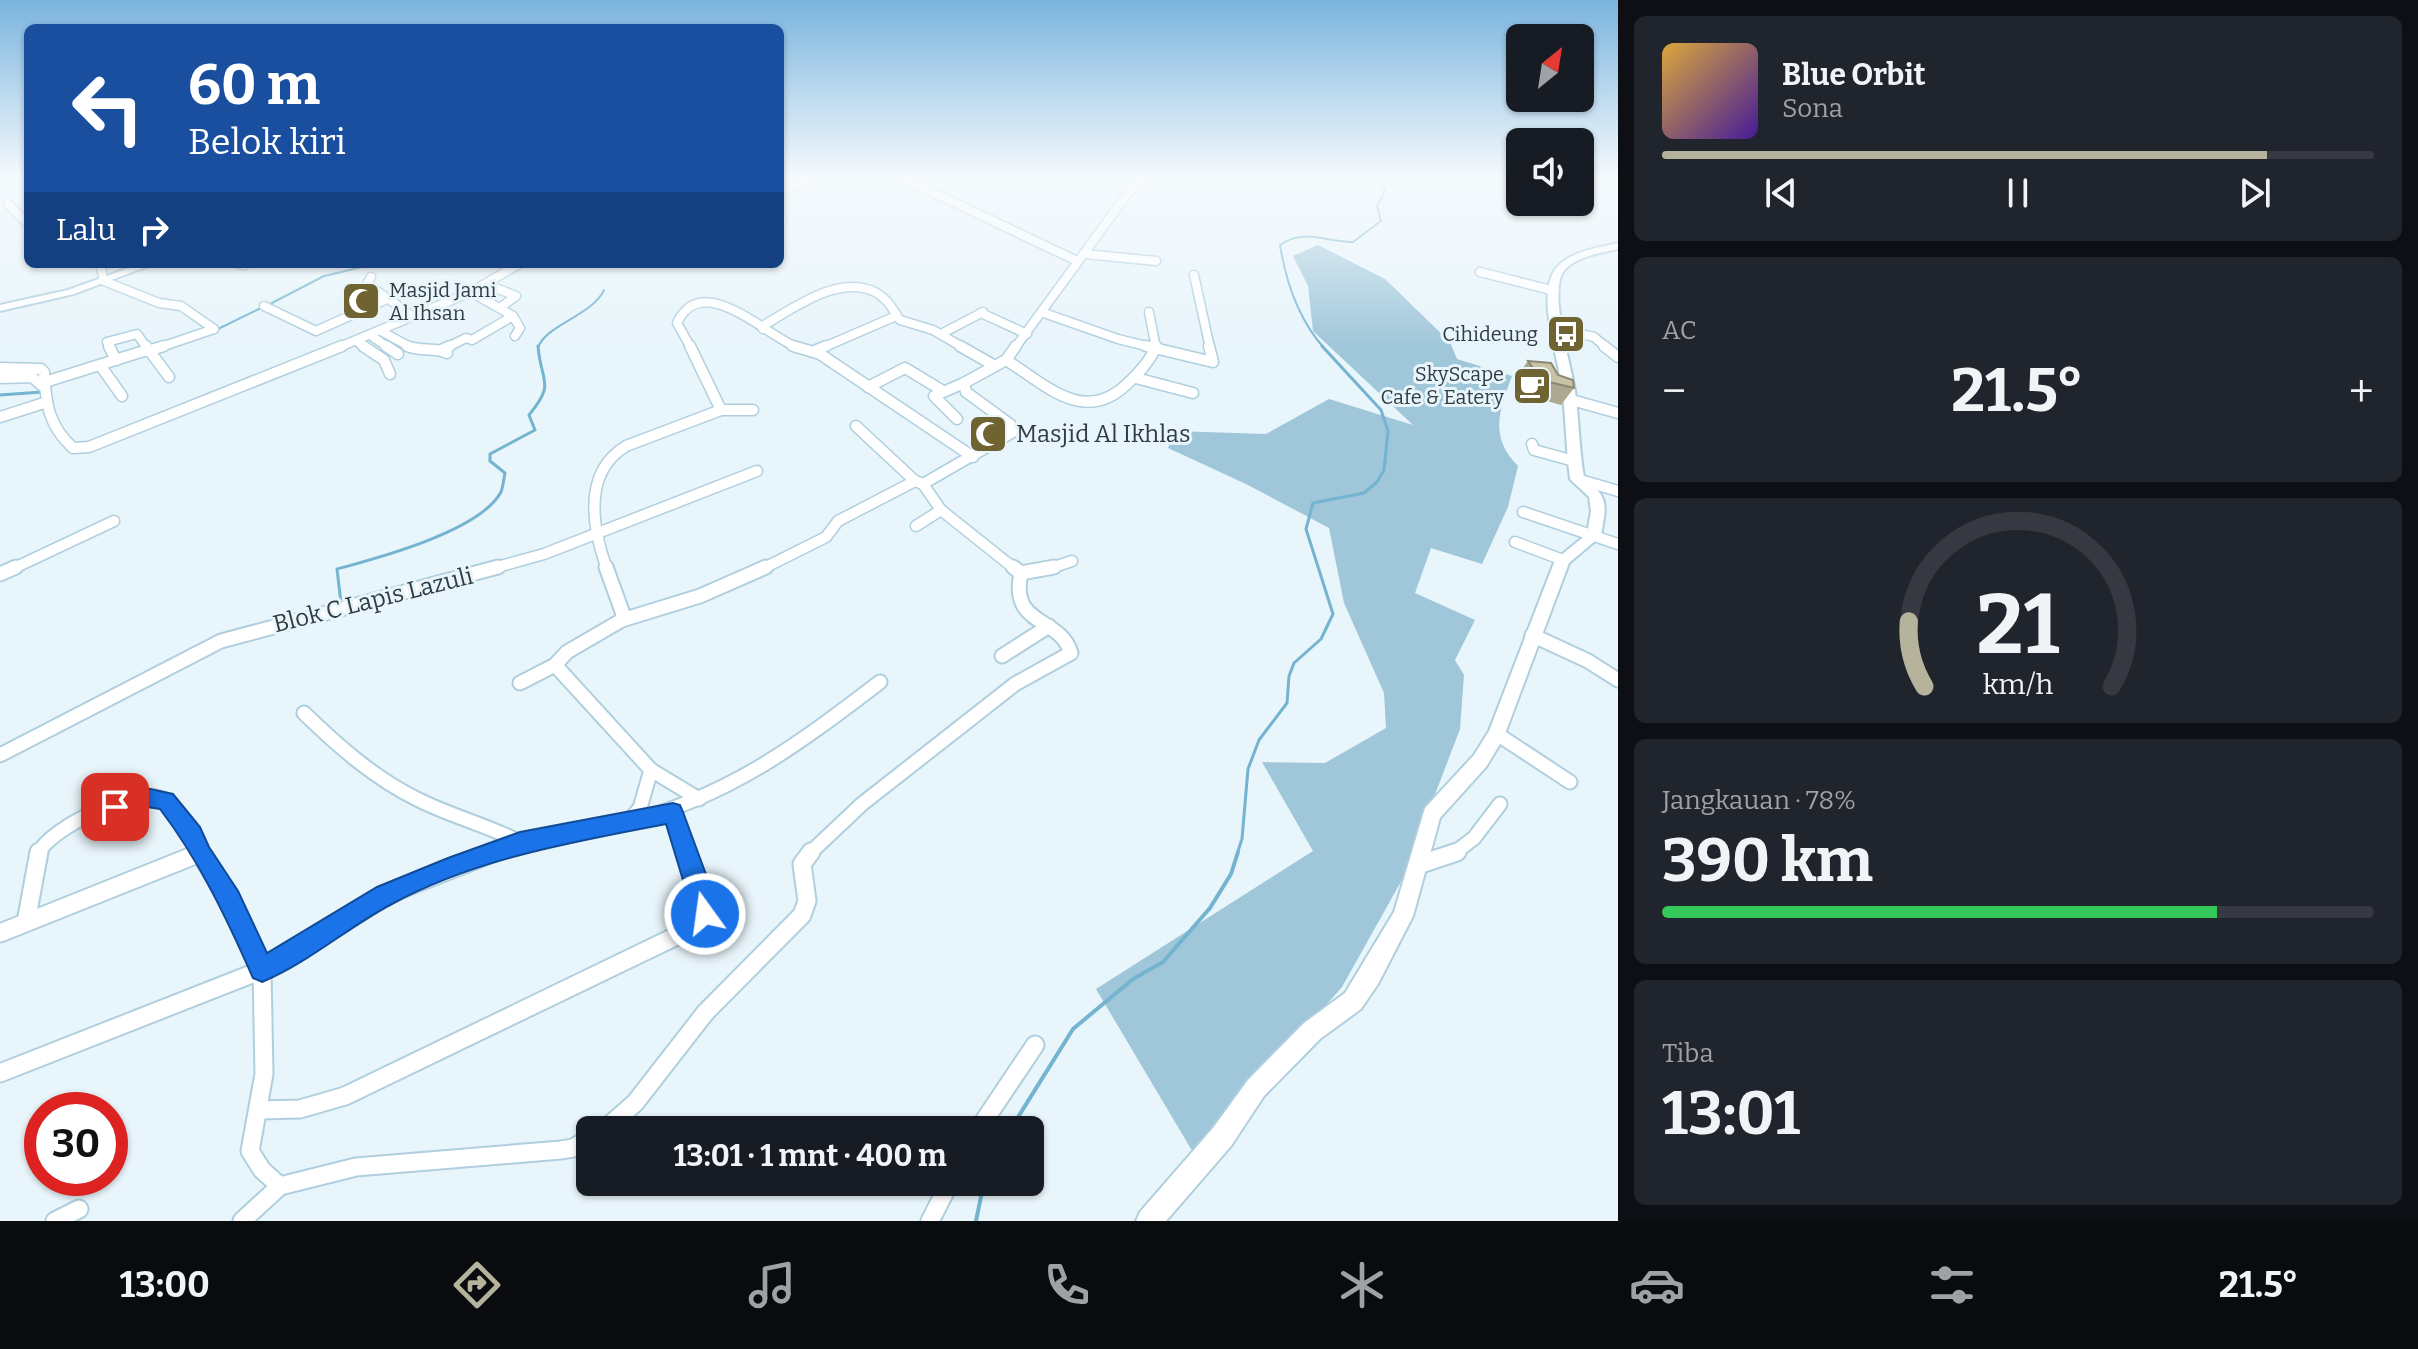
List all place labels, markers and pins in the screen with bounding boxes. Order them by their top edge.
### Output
place label: Masjid Jami Al Ihsan [389,278,496,325]
mosque icon: Masjid Jami Al Ihsan [340,280,382,322]
bus stop icon: Cihideung [1545,313,1587,355]
place label: Cihideung [1442,322,1538,346]
place label: SkyScape Cafe & Eatery [1380,362,1504,409]
cafe icon: SkyScape Cafe & Eatery [1511,365,1553,407]
mosque icon: Masjid Al Ikhlas [967,413,1009,455]
place label: Masjid Al Ikhlas [1016,420,1190,448]
pin [81,773,149,841]

